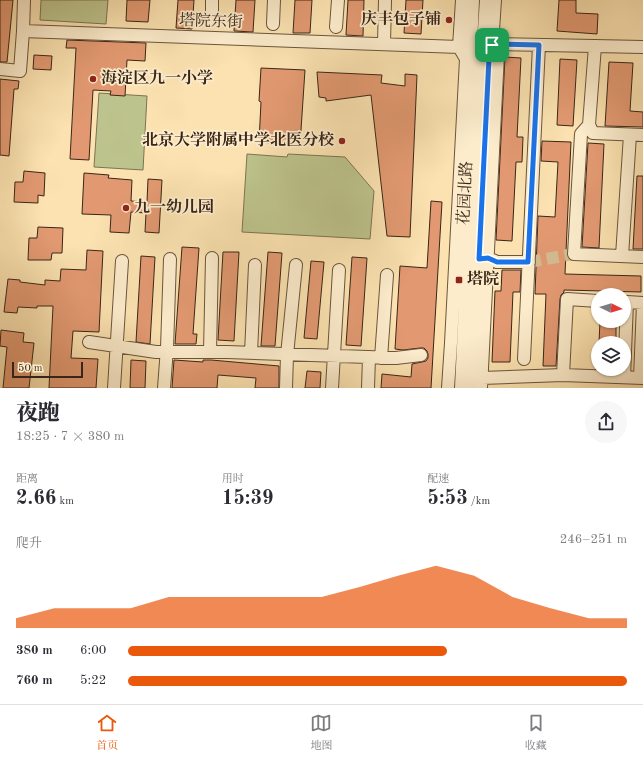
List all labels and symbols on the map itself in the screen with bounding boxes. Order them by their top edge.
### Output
place label: 庆丰包子铺 [361,9,441,28]
street label: 塔院东街 [179,11,243,31]
marker: 庆丰包子铺 [444,15,454,25]
pin [475,28,509,62]
place label: 海淀区九一小学 [101,69,213,87]
marker: 海淀区九一小学 [88,74,98,84]
place label: 北京大学附属中学北医分校 [142,130,334,149]
marker: 北京大学附属中学北医分校 [337,136,347,146]
street label: 花园北路 [454,161,476,225]
place label: 九一幼儿园 [134,198,214,216]
marker: 九一幼儿园 [121,203,131,213]
place label: 塔院 [467,270,499,288]
marker: 塔院 [454,275,464,285]
north arrow [591,288,631,328]
scale bar [12,360,83,379]

